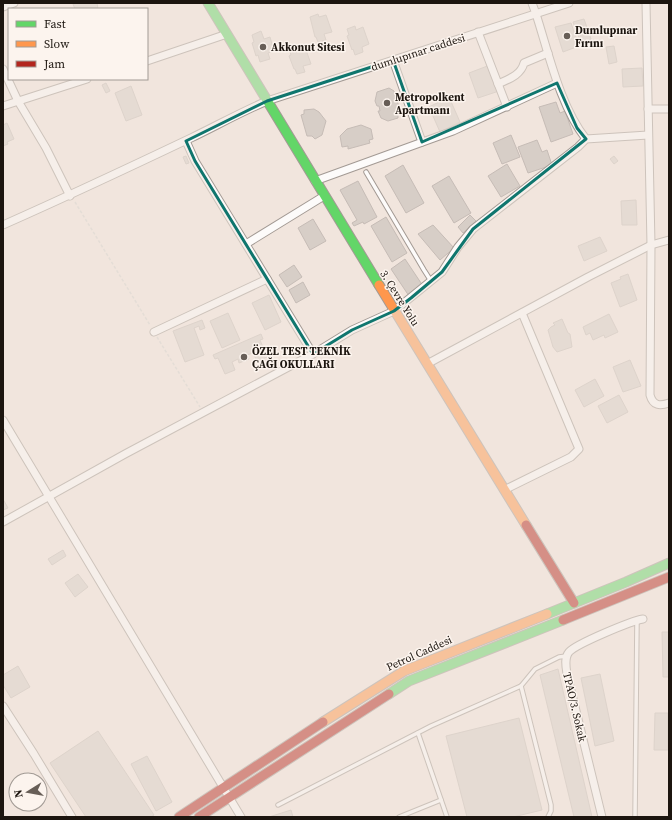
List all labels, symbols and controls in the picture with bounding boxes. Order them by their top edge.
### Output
legend [8,8,148,80]
text: Fast [44,16,66,32]
place label: Dumlupınar Fırını [575,23,638,51]
street label: dumlupınar caddesi [369,30,467,75]
marker: Dumlupınar Fırını [562,31,572,41]
text: Slow [44,36,70,52]
place label: Akkonut Sitesi [271,40,345,55]
marker: Akkonut Sitesi [258,42,268,52]
text: Jam [43,56,65,72]
place label: Metropolkent Apartmanı [395,90,466,118]
marker: Metropolkent Apartmanı [382,98,392,108]
street label: 3. Çevre Yolu [376,267,423,330]
place label: ÖZEL TEST TEKNİK ÇAĞI OKULLARI [252,344,351,372]
marker: ÖZEL TEST TEKNİK ÇAĞI OKULLARI [239,352,249,362]
street label: Petrol Caddesi [384,632,454,675]
street label: TPAO/3. Sokak [559,671,590,744]
north arrow [8,772,48,812]
text: N [11,788,27,799]

